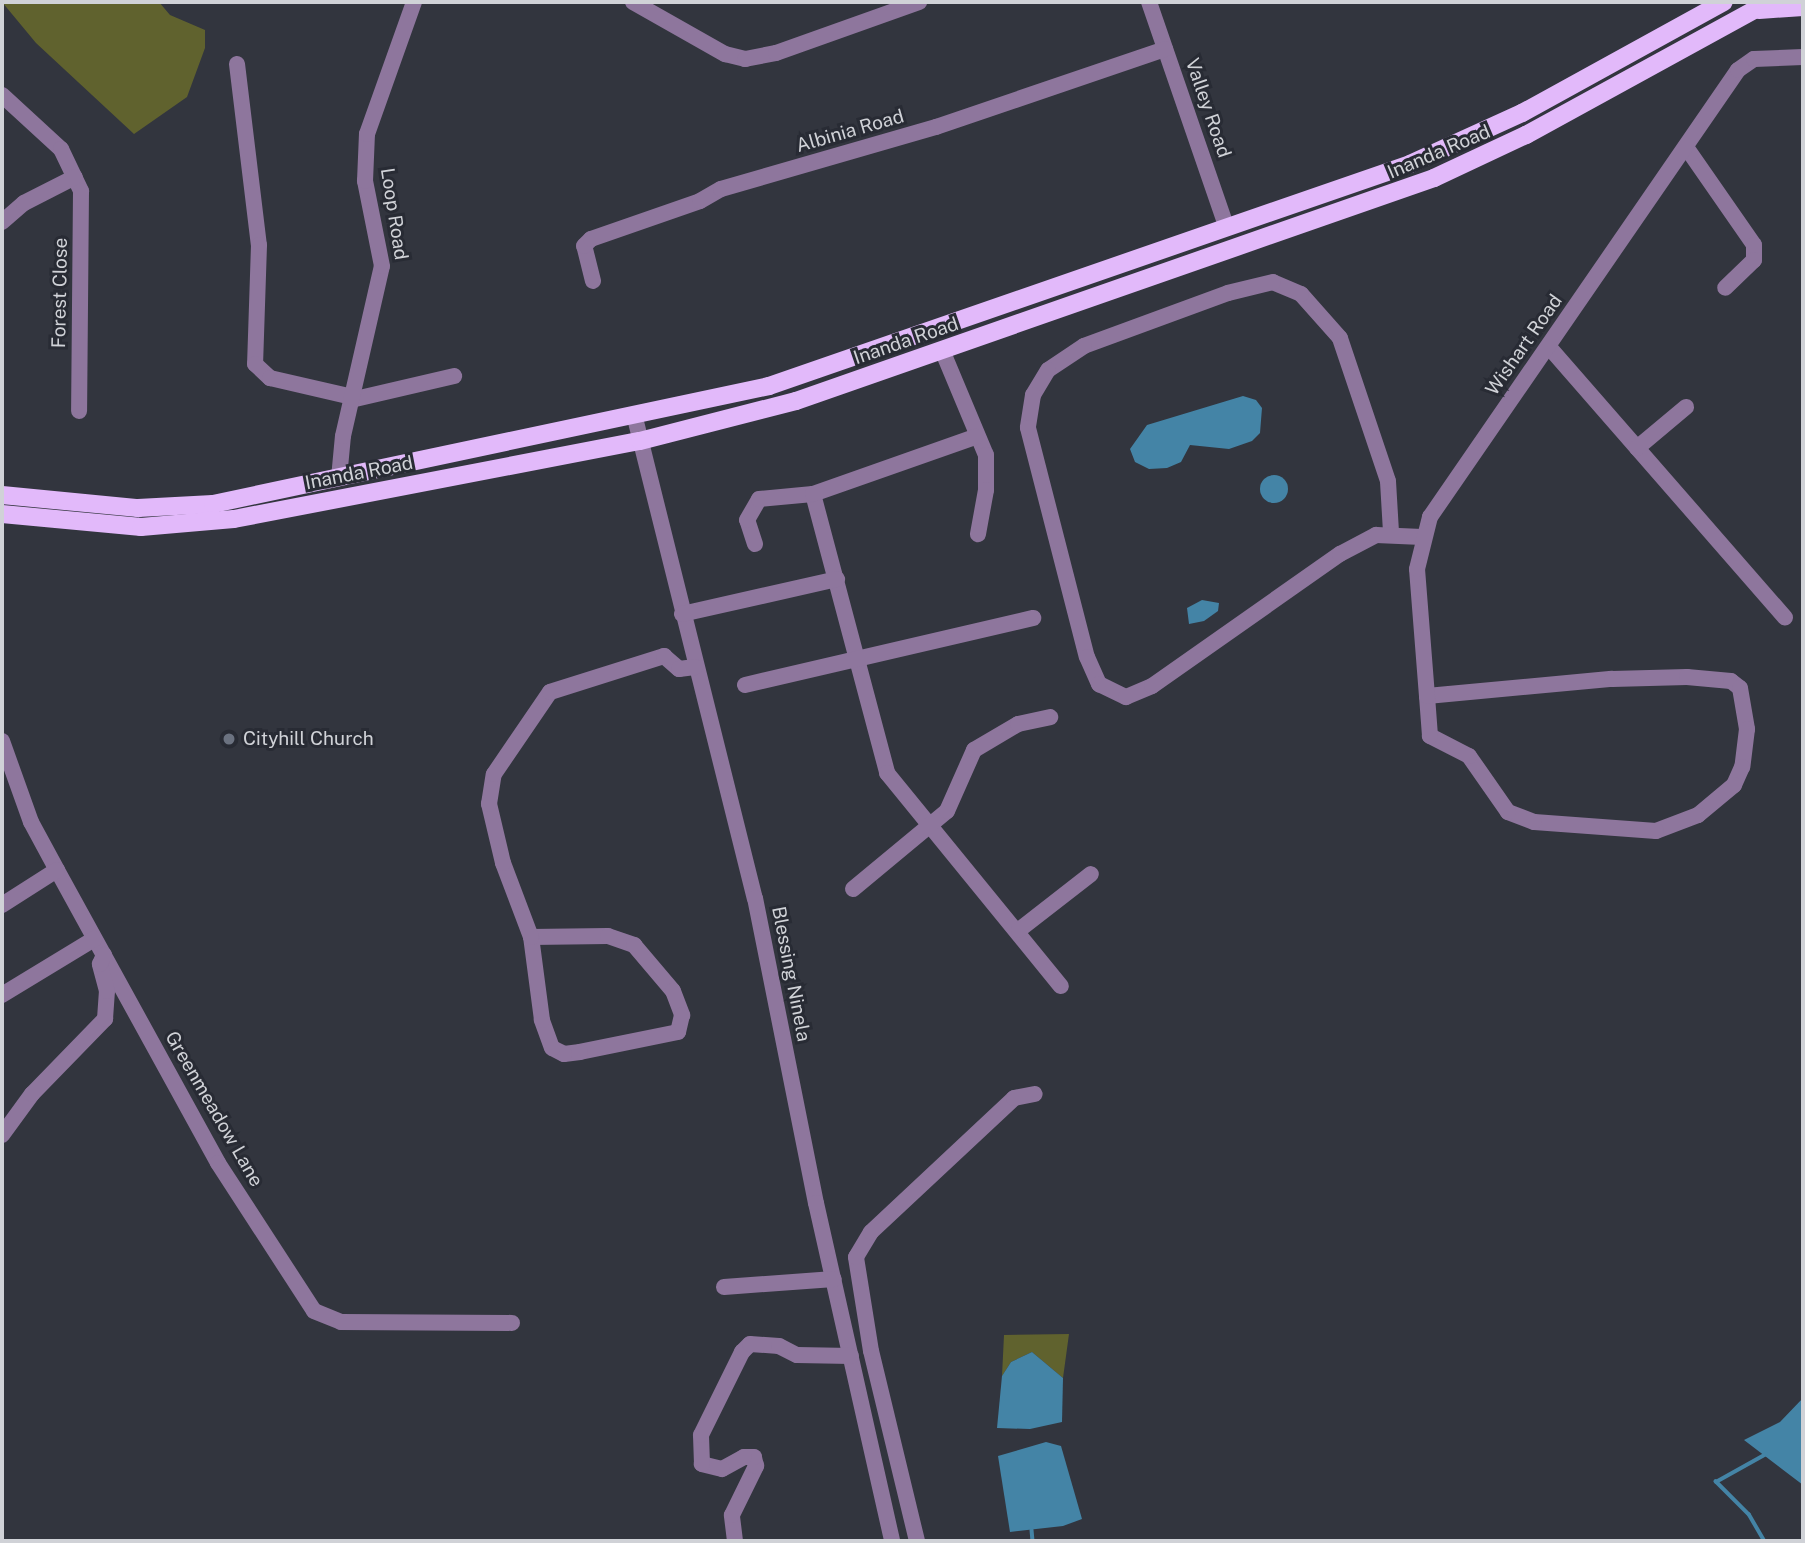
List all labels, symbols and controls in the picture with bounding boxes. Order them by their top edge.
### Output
street label: Valley Road [1180,55,1236,161]
street label: Albinia Road [793,105,907,157]
street label: Inanda Road [1384,120,1494,184]
street label: Loop Road [375,166,413,262]
street label: Forest Close [48,238,72,348]
street label: Wishart Road [1481,290,1567,400]
street label: Inanda Road [851,312,961,370]
street label: Inanda Road [303,451,415,495]
place label: Cityhill Church [243,728,374,750]
marker: Cityhill Church [221,731,237,747]
street label: Blessing Ninela [767,904,815,1044]
street label: Greenmeadow Lane [160,1027,268,1191]

